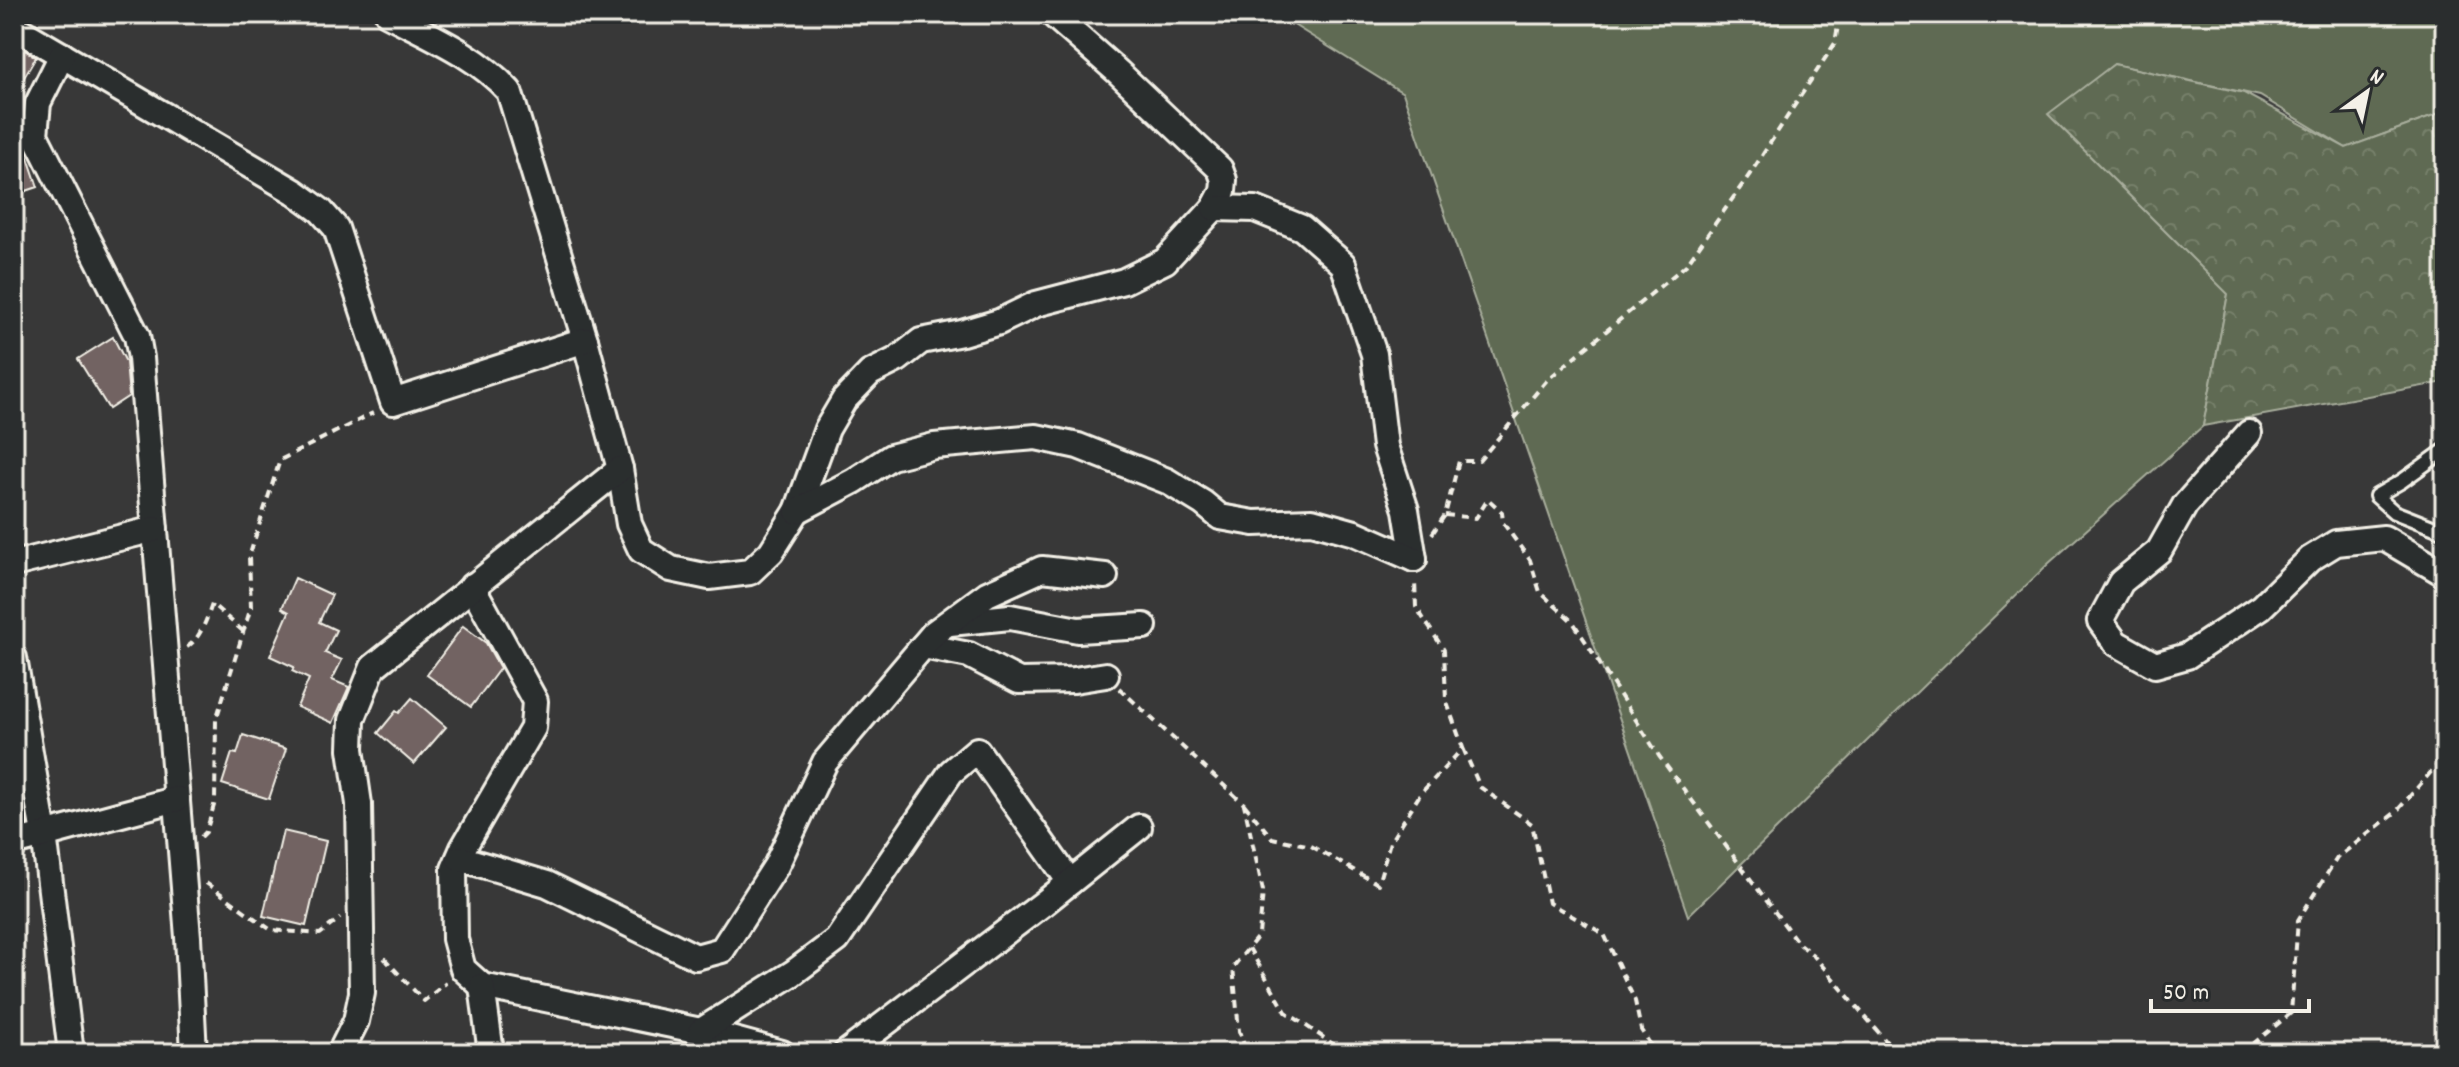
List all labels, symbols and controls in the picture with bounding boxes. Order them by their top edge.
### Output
north arrow [2327,52,2407,132]
text: N [2363,62,2389,94]
scale bar [2151,963,2309,1013]
text: 50 m [2163,977,2209,1011]

